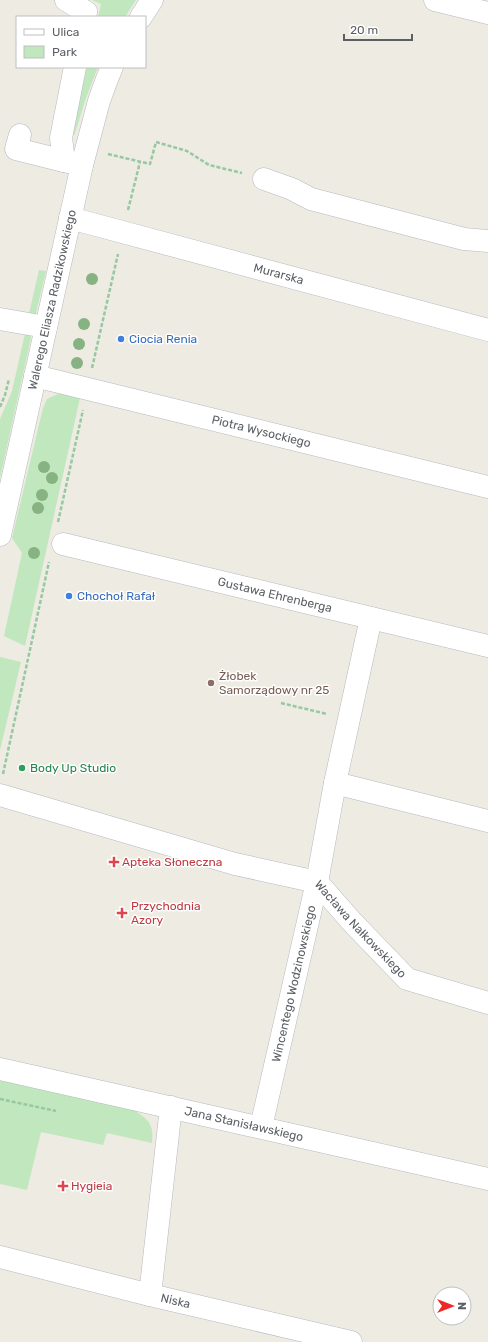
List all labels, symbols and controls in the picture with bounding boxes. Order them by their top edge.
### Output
legend [16,16,146,68]
scale bar [344,16,412,42]
text: 20 m [350,23,378,37]
text: Ulica [52,25,79,39]
text: Park [52,45,78,59]
street label: Walerego Eliasza Radzikowskiego [25,208,79,391]
street label: Murarska [252,261,305,287]
place label: Ciocia Renia [129,332,197,346]
marker: Ciocia Renia [116,334,126,344]
street label: Piotra Wysockiego [210,413,312,450]
street label: Gustawa Ehrenberga [216,574,334,615]
place label: Chochoł Rafał [77,589,156,603]
marker: Chochoł Rafał [64,591,74,601]
place label: Żłobek Samorządowy nr 25 [219,669,329,697]
marker: Żłobek Samorządowy nr 25 [206,678,216,688]
place label: Body Up Studio [30,761,116,775]
marker: Body Up Studio [17,763,27,773]
place label: Apteka Słoneczna [122,855,222,869]
marker: Apteka Słoneczna [109,857,119,867]
street label: Wacława Nałkowskiego [312,877,409,981]
place label: Przychodnia Azory [131,899,201,927]
street label: Wincentego Wodzinowskiego [269,904,318,1064]
marker: Przychodnia Azory [116,907,128,919]
street label: Jana Stanisławskiego [183,1104,305,1144]
place label: Hygieia [71,1179,112,1193]
marker: Hygieia [58,1181,68,1191]
north arrow [432,1286,472,1326]
street label: Niska [159,1291,192,1311]
text: N [455,1302,468,1310]

